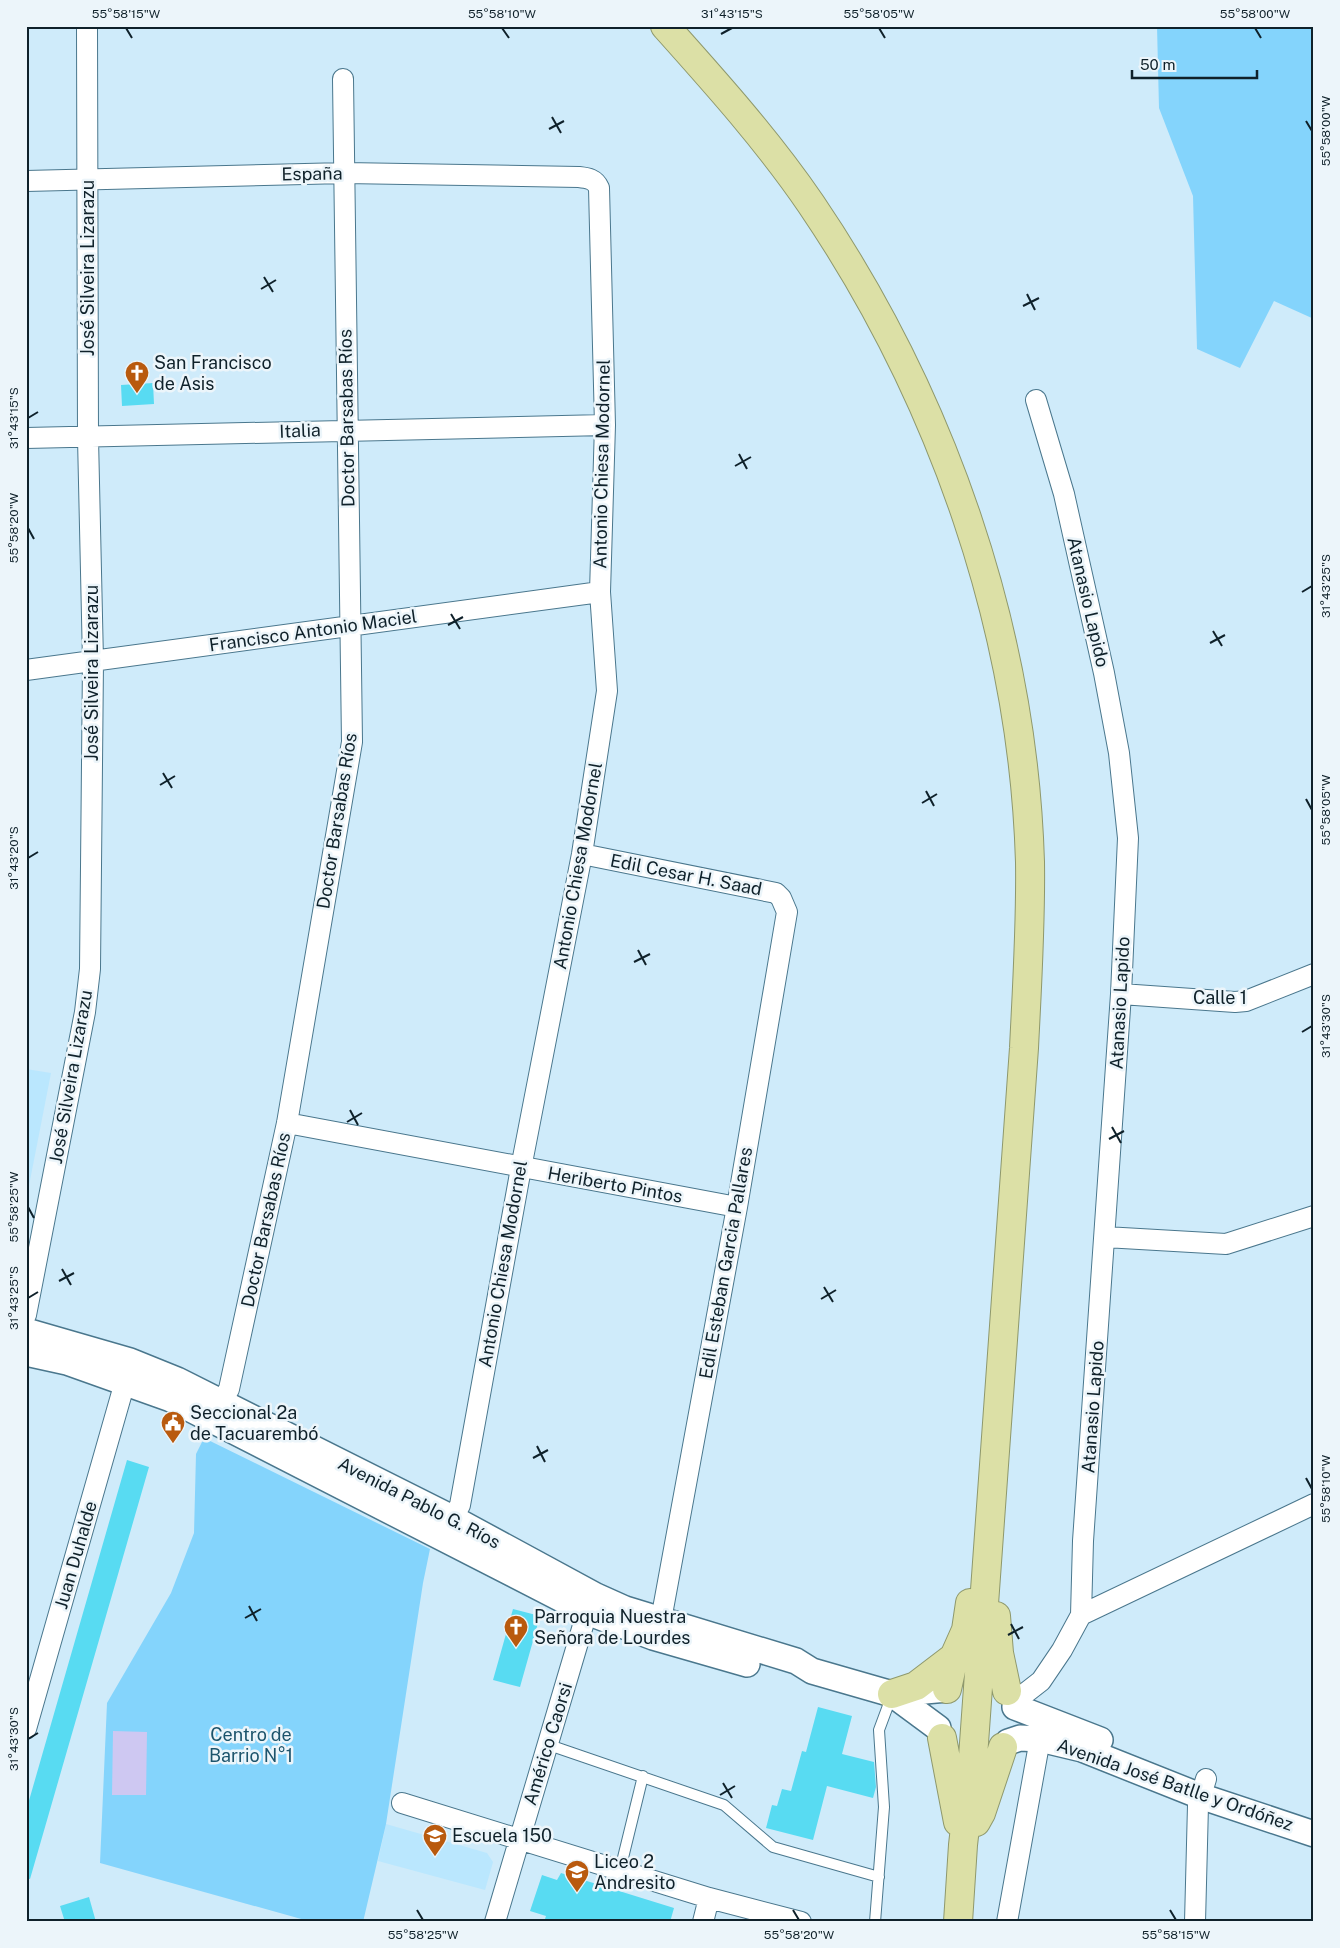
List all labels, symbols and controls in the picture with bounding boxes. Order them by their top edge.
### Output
text: 55°58'15"W [92,7,161,21]
text: 55°58'10"W [468,7,537,21]
text: 31°43'15"S [701,7,763,21]
text: 55°58'05"W [844,7,915,21]
text: 55°58'00"W [1220,7,1291,21]
scale bar [1132,48,1258,80]
text: 50 m [1140,56,1175,73]
text: 55°58'00"W [1319,95,1333,166]
street label: España [281,162,343,185]
street label: José Silveira Lizarazu [77,180,98,356]
street label: Doctor Barsabas Ríos [334,329,359,507]
place label: San Francisco de Asis [154,352,272,394]
street label: Antonio Chiesa Modornel [589,359,614,569]
church icon: San Francisco de Asis [124,360,150,394]
text: 31°43'15"S [7,387,21,449]
street label: Italia [279,419,321,442]
text: 55°58'20"W [7,492,21,563]
street label: Atanasio Lapido [1063,535,1114,669]
text: 31°43'25"S [1319,554,1333,618]
street label: José Silveira Lizarazu [81,585,102,761]
street label: Francisco Antonio Maciel [208,606,418,655]
street label: Doctor Barsabas Ríos [312,731,361,910]
street label: Antonio Chiesa Modornel [549,761,606,971]
text: 55°58'05"W [1319,774,1333,845]
text: 31°43'20"S [7,826,21,890]
street label: Edil Cesar H. Saad [608,850,764,900]
street label: Atanasio Lapido [1106,936,1133,1070]
street label: Calle 1 [1193,987,1247,1008]
street label: José Silveira Lizarazu [45,988,96,1166]
text: 31°43'30"S [1319,994,1333,1058]
street label: Doctor Barsabas Ríos [237,1131,294,1309]
street label: Edil Esteban Garcia Pallares [695,1145,756,1380]
street label: Antonio Chiesa Modornel [474,1159,531,1369]
street label: Heriberto Pintos [546,1162,684,1207]
text: 55°58'25"W [7,1171,21,1242]
text: 31°43'25"S [7,1266,21,1330]
street label: Atanasio Lapido [1077,1340,1108,1474]
place label: Seccional 2a de Tacuarembó [190,1402,319,1444]
public building icon: Seccional 2a de Tacuarembó [160,1410,186,1444]
street label: Avenida Pablo G. Ríos [335,1453,504,1553]
text: 55°58'10"W [1319,1454,1333,1523]
street label: Juan Duhalde [50,1498,101,1611]
place label: Parroquia Nuestra Señora de Lourdes [534,1606,690,1648]
church icon: Parroquia Nuestra Señora de Lourdes [503,1614,529,1648]
street label: Américo Caorsi [519,1680,576,1808]
text: 31°43'30"S [7,1707,21,1771]
park label: Centro de Barrio N°1 [209,1724,293,1766]
street label: Avenida José Batlle y Ordóñez [1054,1734,1296,1835]
school or university icon: Escuela 150 [422,1823,448,1857]
place label: Escuela 150 [452,1825,552,1846]
place label: Liceo 2 Andresito [594,1851,676,1893]
school or university icon: Liceo 2 Andresito [564,1859,590,1893]
text: 55°58'25"W [388,1928,459,1942]
text: 55°58'20"W [764,1928,835,1942]
text: 55°58'15"W [1142,1928,1211,1942]

